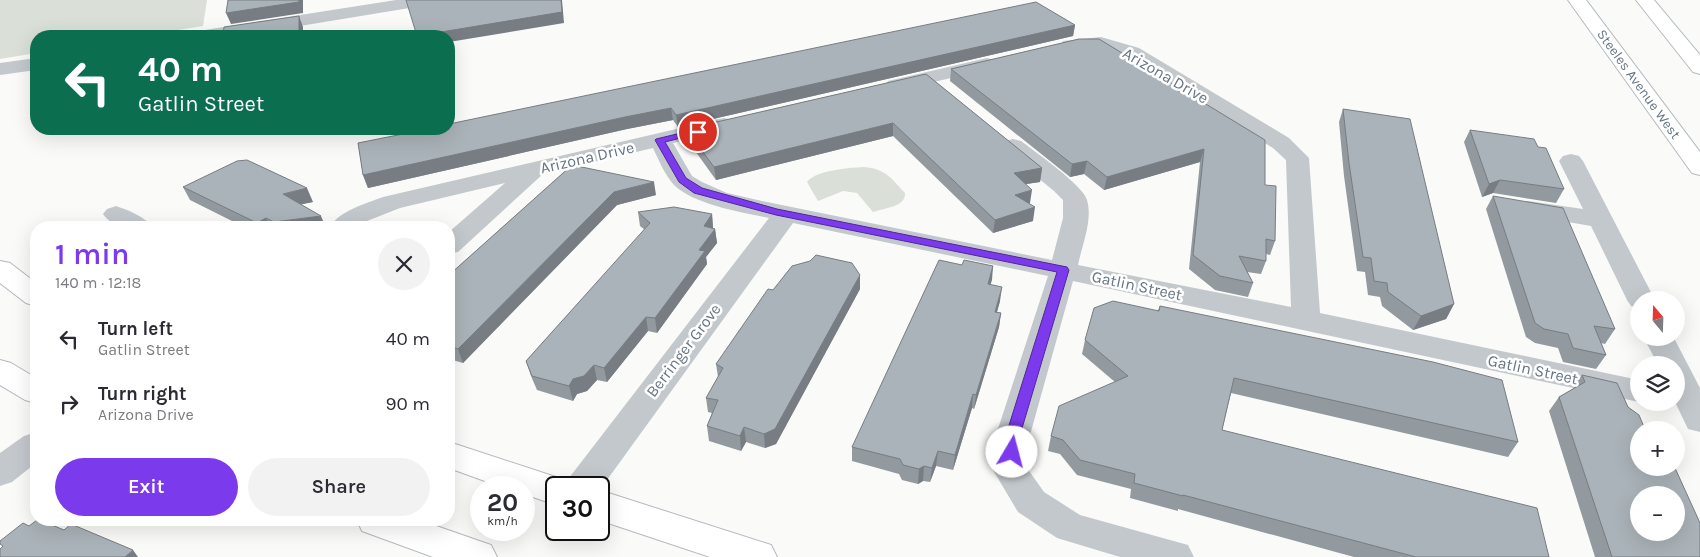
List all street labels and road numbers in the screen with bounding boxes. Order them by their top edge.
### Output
street label: Steeles Avenue West [1593,26,1684,142]
street label: Arizona Drive [1120,43,1212,108]
street label: Arizona Drive [538,137,636,178]
street label: Gatlin Street [1090,267,1184,304]
street label: Berringer Grove [642,300,725,401]
street label: Gatlin Street [1486,351,1580,388]

